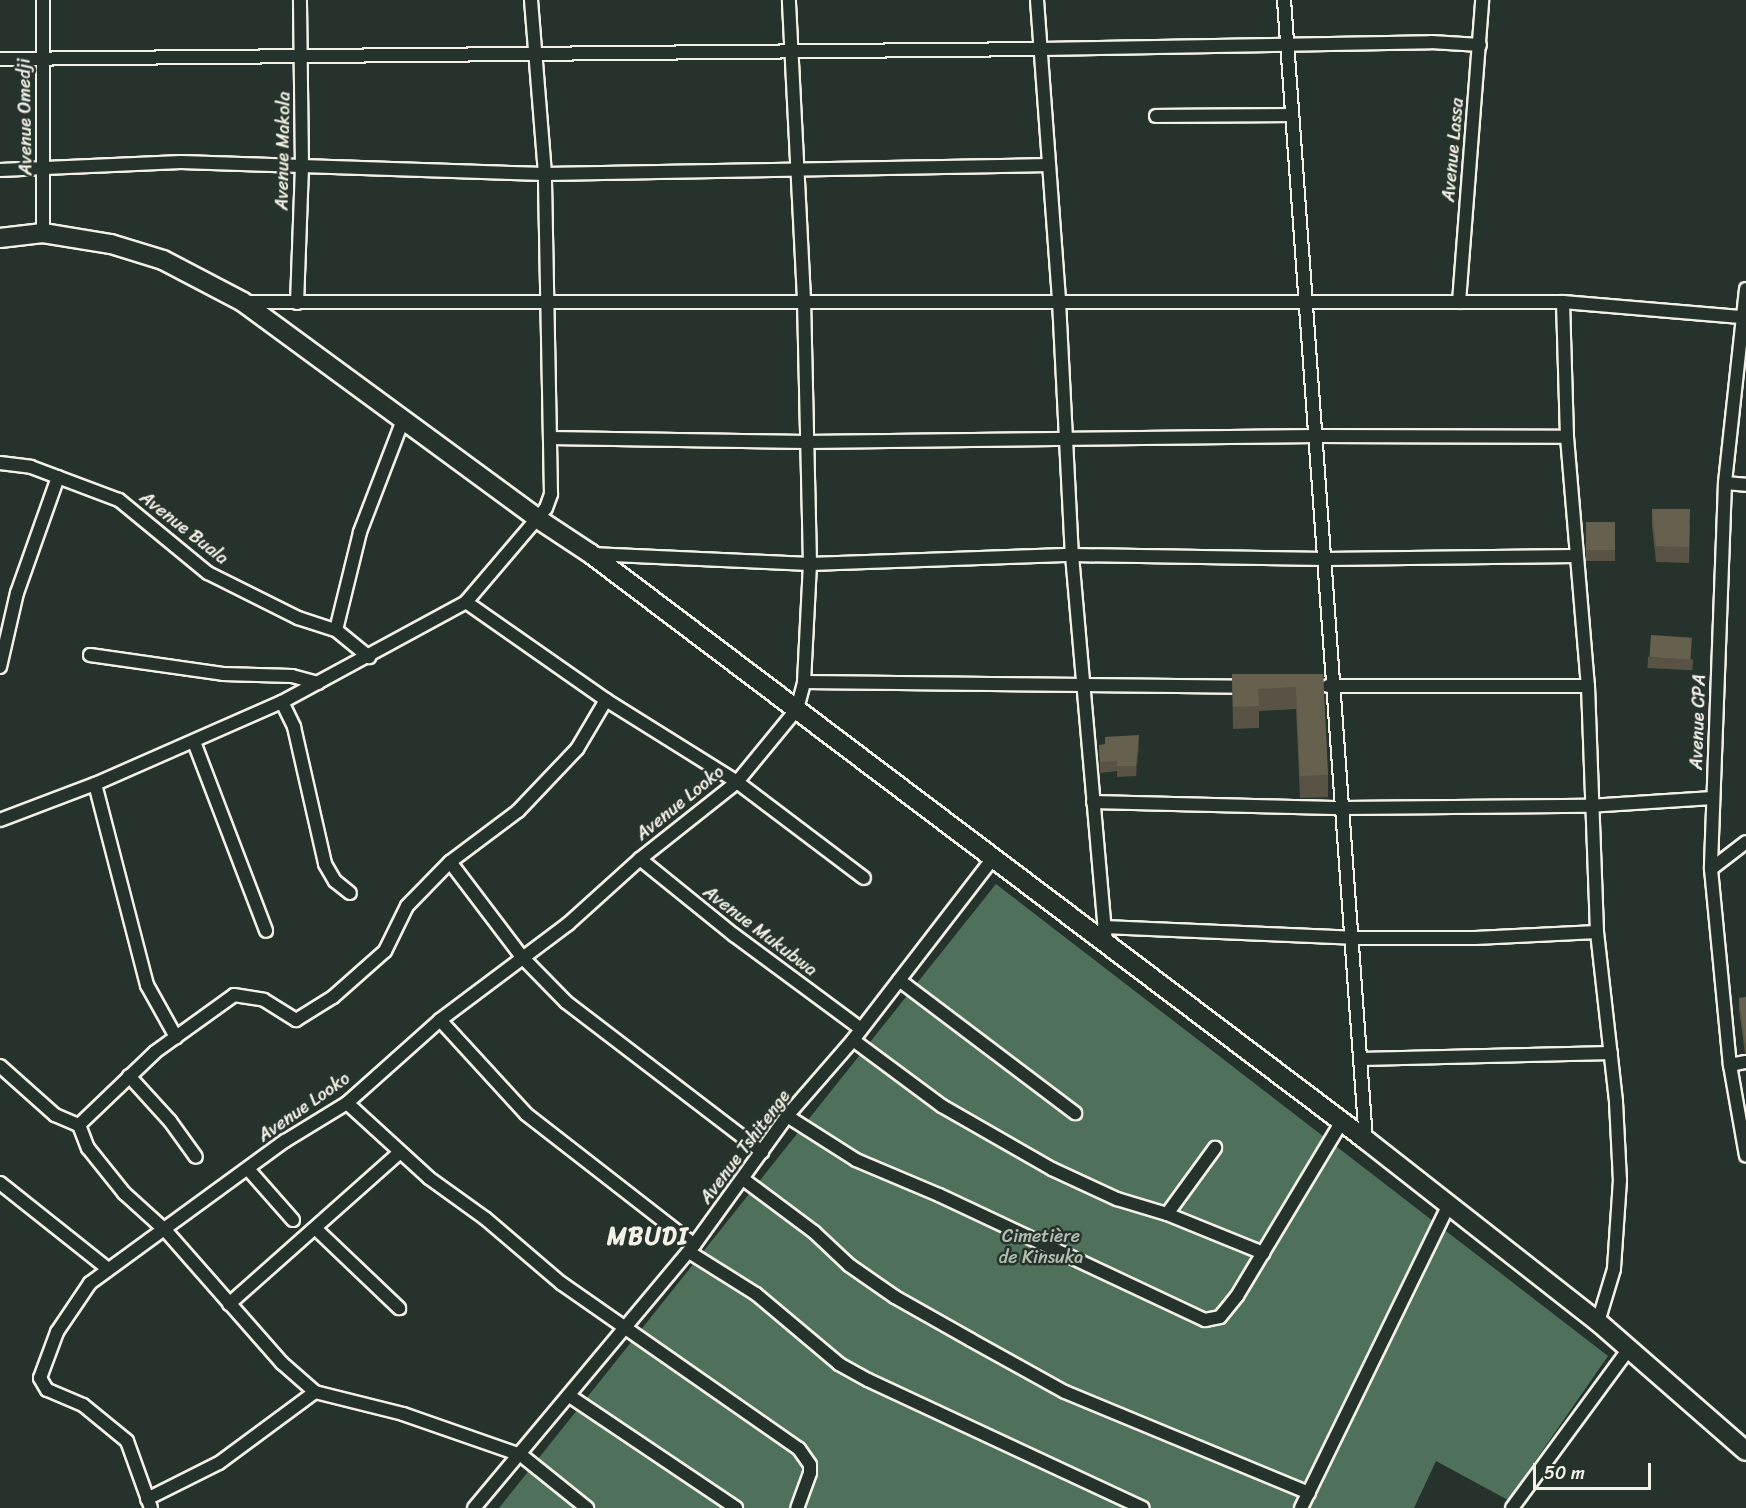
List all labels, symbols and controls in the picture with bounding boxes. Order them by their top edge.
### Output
street label: Avenue Omedji [13,59,37,175]
street label: Avenue Makola [271,91,295,211]
street label: Avenue Lassa [1438,97,1468,203]
street label: Avenue Buala [135,487,233,569]
street label: Avenue CPA [1686,674,1710,770]
street label: Avenue Looko [632,761,728,845]
street label: Avenue Mukubwa [699,881,821,981]
street label: Avenue Looko [254,1067,354,1147]
street label: Avenue Tshitenge [695,1086,795,1208]
district label: MBUDI [608,1223,688,1251]
park label: Cimetière de Kinsuka [998,1226,1084,1268]
scale bar [1536,1451,1654,1489]
text: 50 m [1544,1457,1585,1489]

